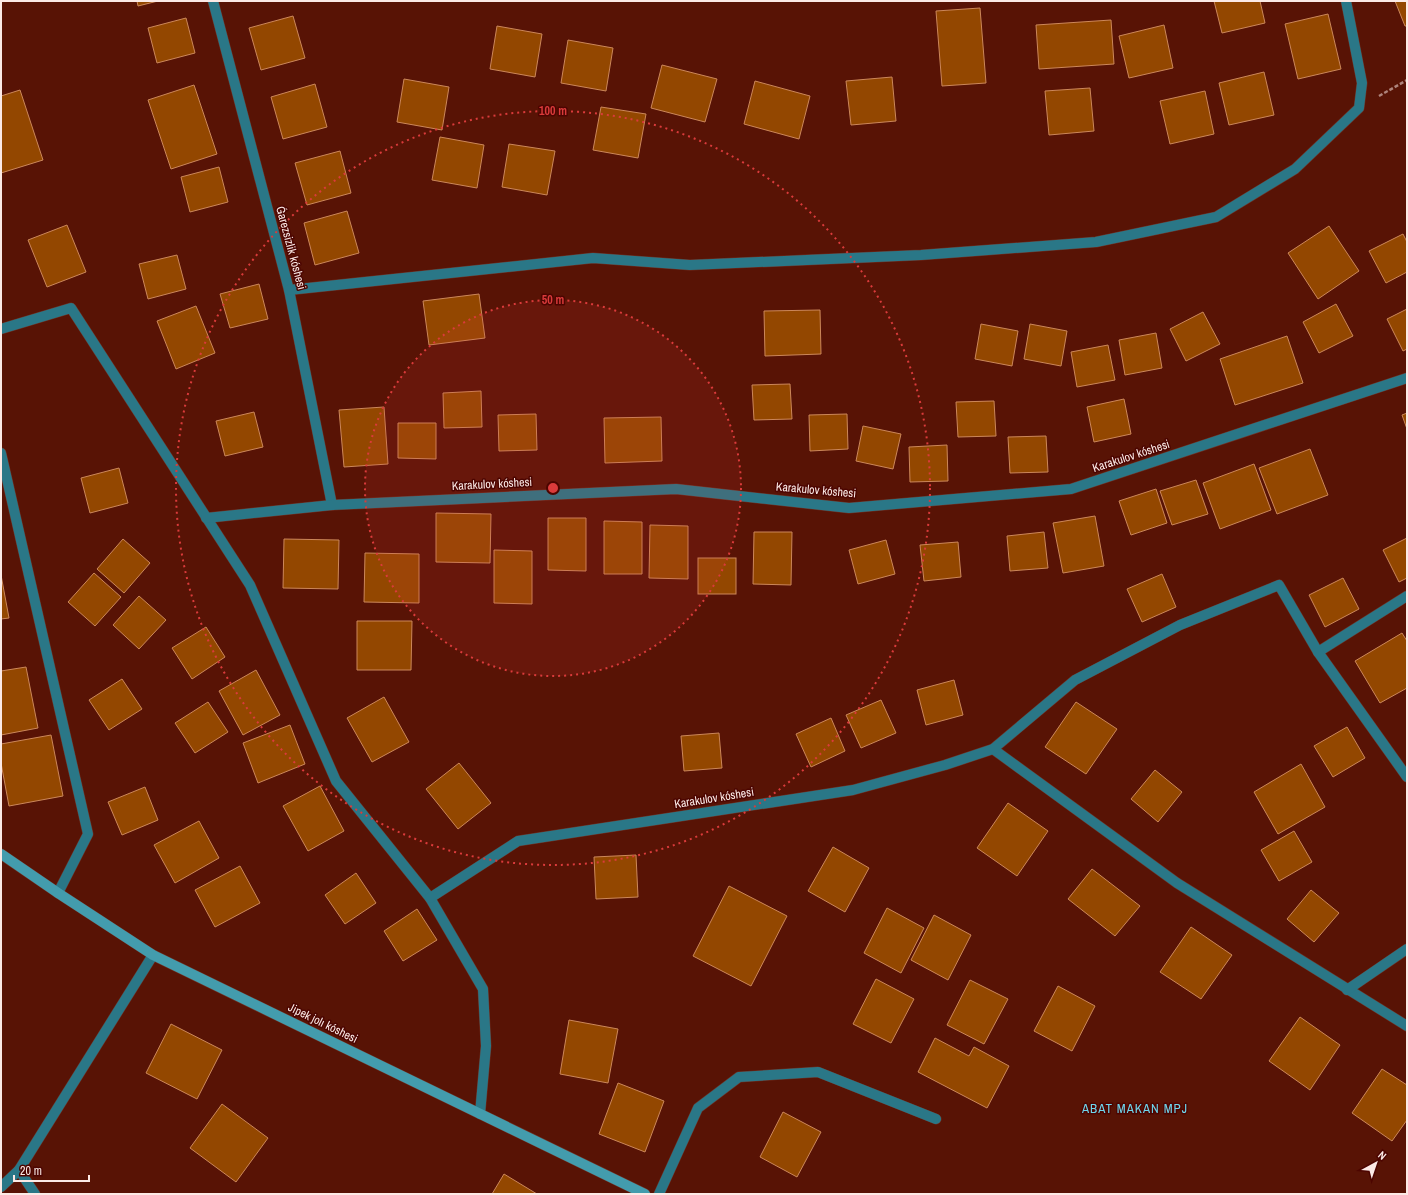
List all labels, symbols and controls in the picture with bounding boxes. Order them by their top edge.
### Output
text: 100 m [539,103,567,119]
street label: Ǵarezsizlik kóshesi [272,204,310,292]
text: 50 m [542,292,564,308]
street label: Karakulov kóshesi [1090,436,1172,476]
street label: Karakulov kóshesi [451,474,533,494]
street label: Karakulov kóshesi [775,479,857,501]
centre of rings [546,481,560,495]
street label: Karakulov kóshesi [673,784,755,812]
street label: Jipek jolı kóshesi [286,999,360,1047]
district label: ABAT MAKAN MPJ [1081,1100,1188,1117]
north arrow [1356,1143,1396,1183]
text: N [1375,1148,1389,1163]
scale bar [14,1157,89,1183]
text: 20 m [20,1163,42,1179]

